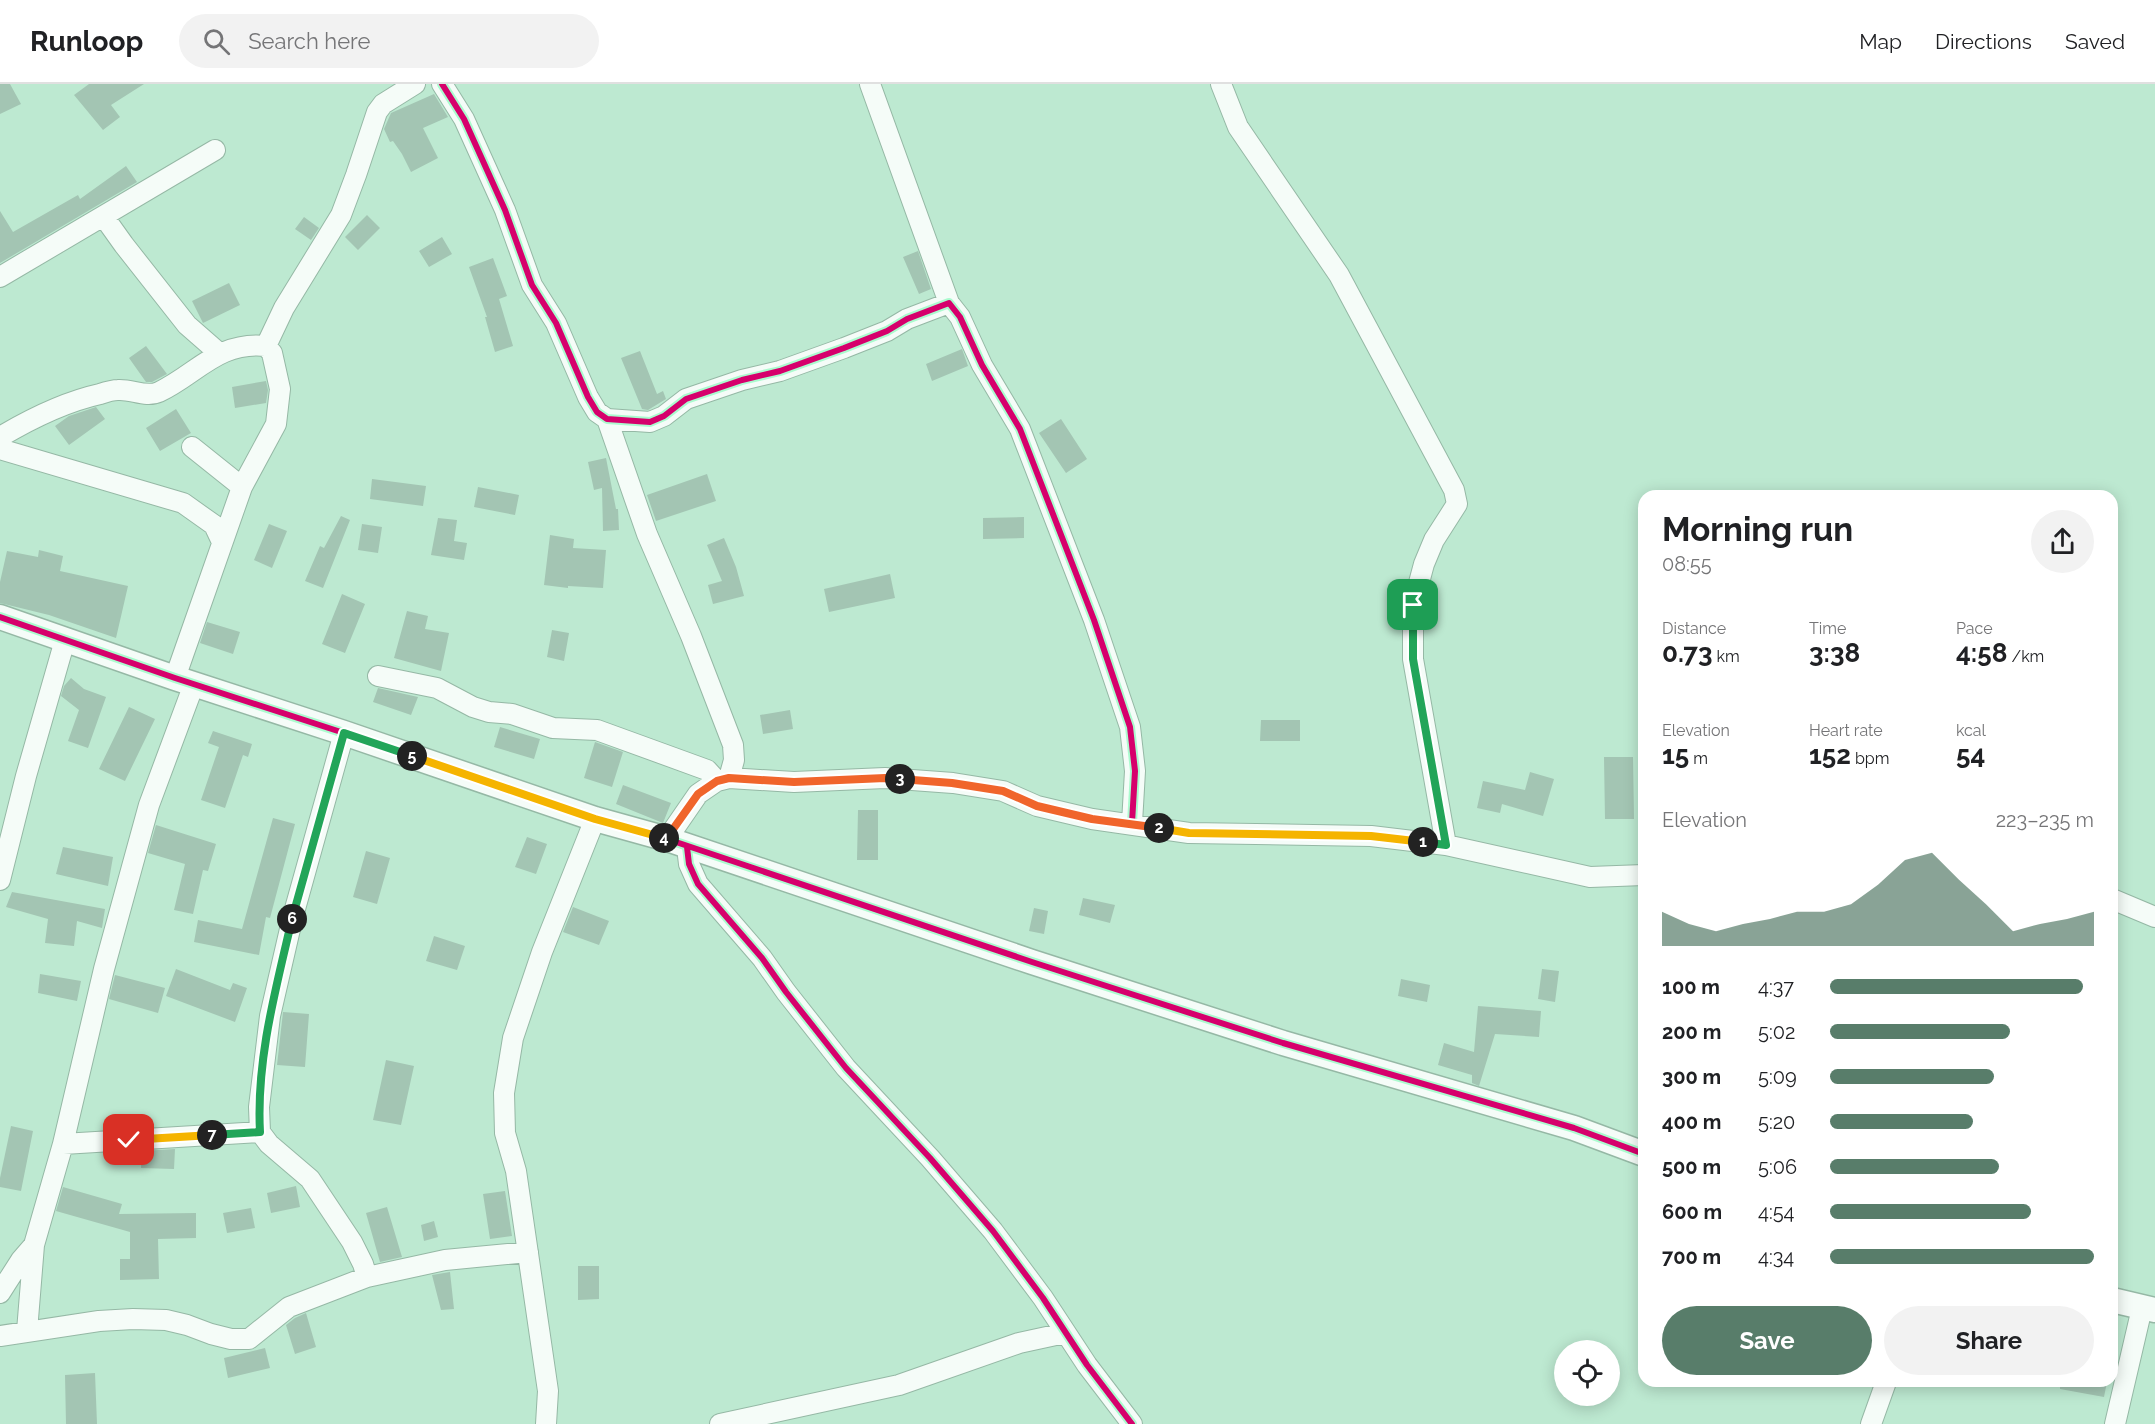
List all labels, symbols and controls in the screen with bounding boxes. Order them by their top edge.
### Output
search box [179,14,599,68]
text: Runloop [30,25,143,58]
icon: search [200,25,233,58]
text: Search here [248,28,370,54]
text: Map [1859,29,1902,54]
text: Directions [1935,29,2032,54]
text: Saved [2065,29,2125,54]
text: Morning run [1662,510,1853,549]
button: share [2031,510,2094,573]
text: 08:55 [1662,552,1712,576]
pin [1387,579,1438,630]
icon: arrive [1396,588,1429,621]
text: Distance [1662,619,1726,638]
text: Time [1809,619,1846,638]
text: Pace [1956,619,1993,638]
text: 0.73 [1662,638,1712,668]
text: 3:38 [1809,638,1860,668]
text: 4:58 [1956,638,2007,668]
text: km [1712,647,1740,666]
text: /km [2007,647,2044,666]
text: Elevation [1662,721,1730,740]
text: Heart rate [1809,721,1883,740]
text: kcal [1956,721,1986,740]
text: 15 [1662,740,1689,770]
text: 152 [1809,740,1851,770]
text: 54 [1956,740,1985,770]
pin: 5 [397,741,427,771]
text: 5 [408,746,416,765]
text: m [1689,749,1708,768]
text: bpm [1851,749,1889,768]
pin: 3 [885,764,915,794]
text: 3 [896,769,904,788]
text: Elevation [1662,808,1747,832]
text: 223–235 m [1996,808,2094,832]
pin: 2 [1144,813,1174,843]
text: 2 [1154,818,1164,837]
pin: 4 [649,823,679,853]
pin: 1 [1408,827,1438,857]
text: 4 [659,828,669,847]
text: 1 [1419,832,1427,851]
pin: 6 [277,904,307,934]
text: 6 [287,909,297,928]
text: 100 m [1662,975,1720,999]
text: 4:37 [1758,975,1794,999]
text: 200 m [1662,1020,1721,1044]
text: 5:02 [1758,1020,1795,1044]
text: 300 m [1662,1065,1721,1089]
text: 5:09 [1758,1065,1797,1089]
text: 400 m [1662,1110,1721,1134]
text: 5:20 [1758,1110,1795,1134]
pin [103,1114,154,1165]
pin: 7 [197,1120,227,1150]
icon: check [112,1123,145,1156]
text: 7 [208,1125,216,1144]
text: 500 m [1662,1155,1721,1179]
text: 5:06 [1758,1155,1797,1179]
text: 600 m [1662,1200,1722,1224]
text: 4:54 [1758,1200,1795,1224]
text: 700 m [1662,1245,1721,1269]
text: 4:34 [1758,1245,1794,1269]
button: Save [1662,1306,1872,1375]
button: Share [1884,1306,2094,1375]
map controls [1554,1340,1620,1406]
button: locate [1554,1340,1620,1406]

